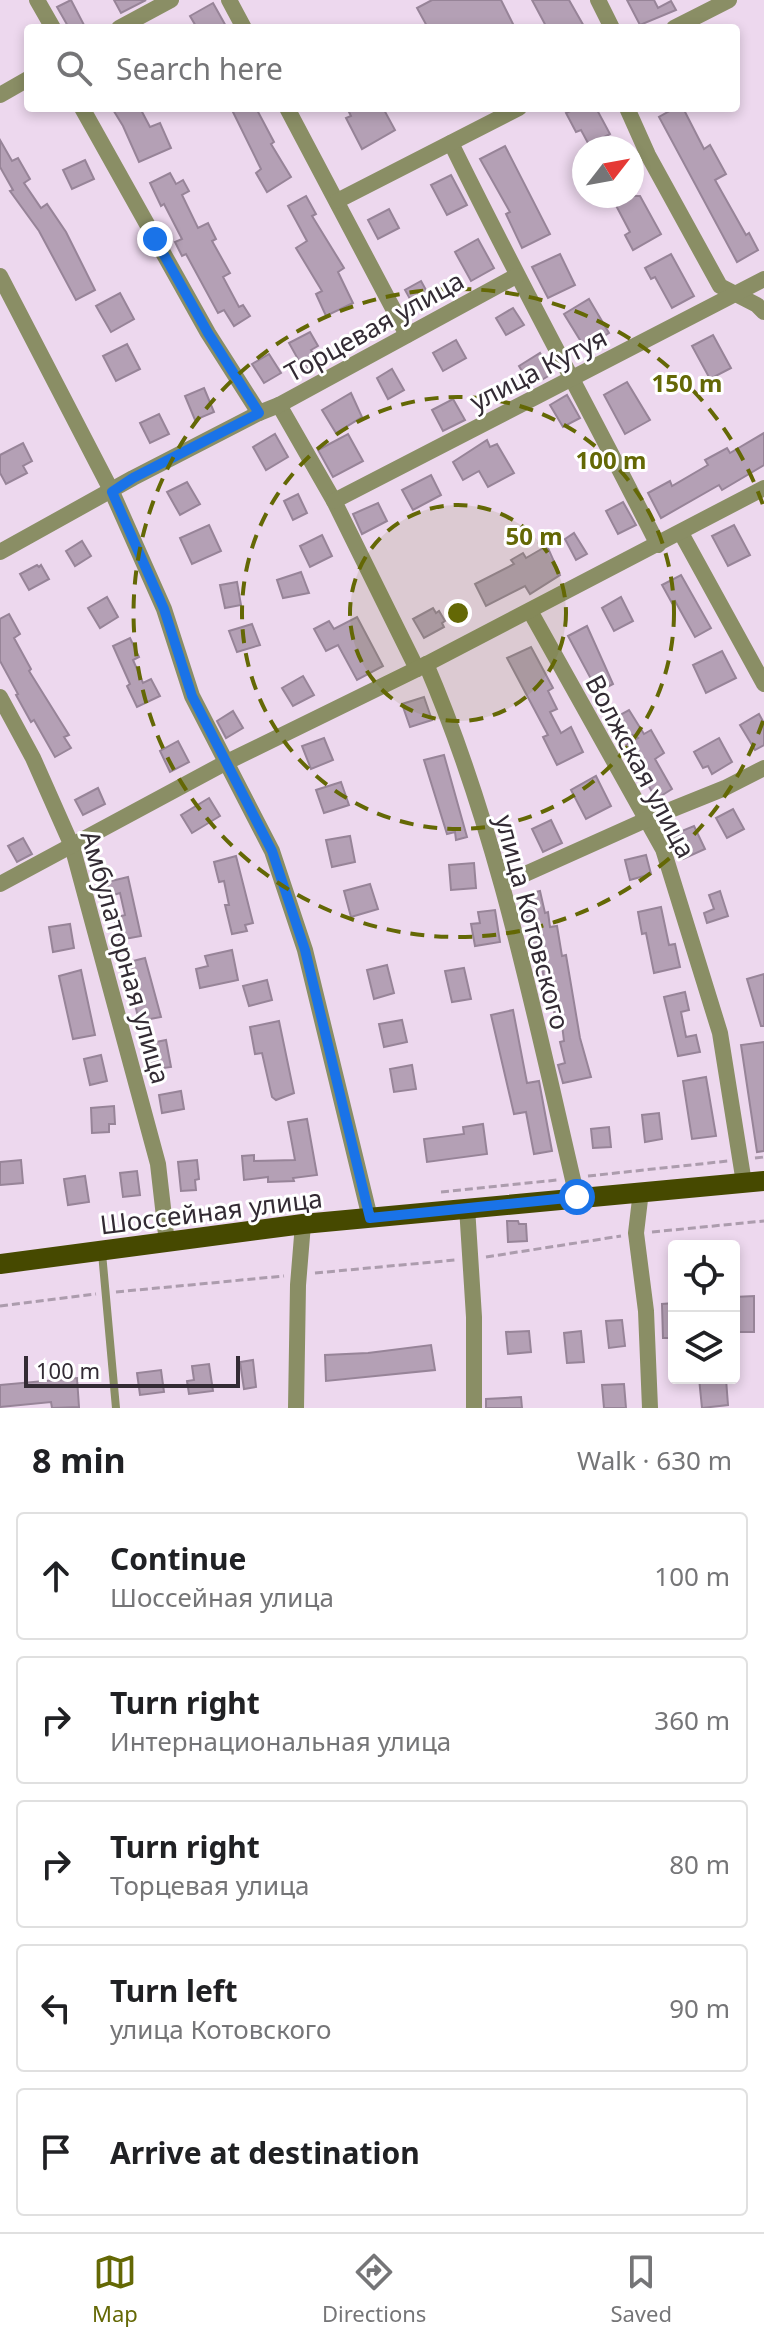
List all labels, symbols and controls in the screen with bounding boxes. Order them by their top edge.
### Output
search box [24,24,740,112]
icon: search [52,46,96,90]
text: Search here [116,48,283,89]
north arrow [572,136,644,208]
route end [137,221,173,257]
street label: Торцевая улица [278,262,470,390]
street label: улица Кутуя [463,319,613,419]
text: 150 m [652,366,722,399]
text: 100 m [576,443,646,476]
text: 50 m [505,519,563,552]
centre of rings [444,599,472,627]
street label: Волжская улица [577,668,705,864]
street label: улица Котовского [487,810,579,1034]
street label: Амбулаторная улица [73,826,179,1088]
street label: Шоссейная улица [98,1179,324,1243]
route start [559,1179,595,1215]
map controls [668,1240,740,1384]
button: locate [668,1240,740,1312]
button: layers [668,1312,740,1384]
scale bar [24,1352,240,1388]
text: 100 m [36,1355,100,1385]
text: 8 min [32,1437,126,1483]
text: Walk · 630 m [577,1442,732,1478]
text: Continue [110,1538,246,1579]
icon: ahead [34,1554,78,1598]
text: 100 m [654,1558,730,1594]
text: Шоссейная улица [110,1579,334,1615]
text: Turn right [110,1682,260,1723]
icon: right [34,1698,78,1742]
text: 360 m [654,1702,730,1738]
text: Интернациональная улица [110,1723,451,1759]
text: Turn right [110,1826,260,1867]
icon: right [34,1842,78,1886]
text: 80 m [669,1846,730,1882]
text: Торцевая улица [110,1867,310,1903]
text: Turn left [110,1970,238,2011]
icon: left [34,1986,78,2030]
text: 90 m [669,1990,730,2026]
text: улица Котовского [110,2011,331,2047]
icon: arrive [34,2130,78,2174]
text: Arrive at destination [110,2132,420,2173]
tab: Map [92,2250,138,2328]
tab: Directions [322,2250,426,2328]
tab: Saved [610,2250,672,2328]

